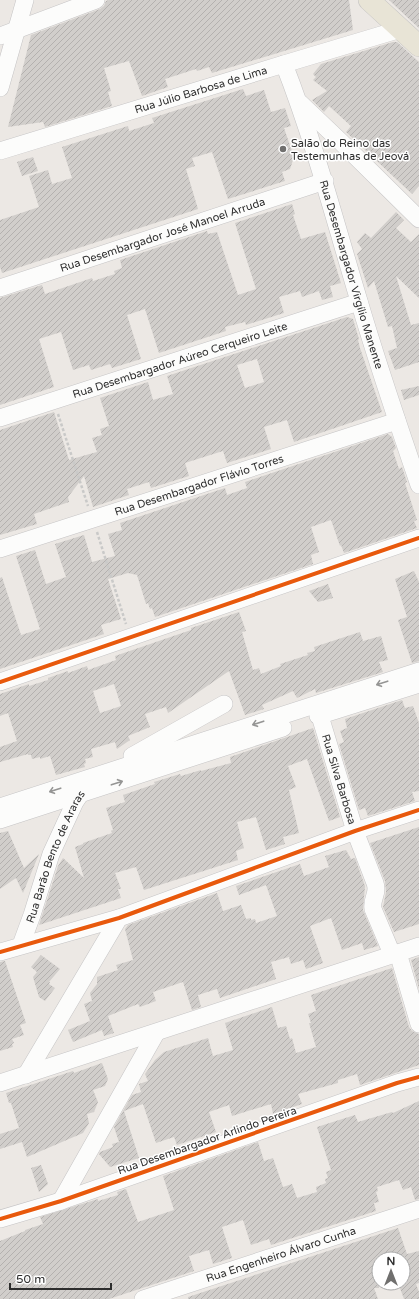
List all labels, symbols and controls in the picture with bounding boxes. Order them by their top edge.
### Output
street label: Rua Júlio Barbosa de Lima [133,64,269,116]
place label: Salão do Reino das Testemunhas de Jeová [291,137,409,163]
marker: Salão do Reino das Testemunhas de Jeová [278,144,288,154]
street label: Rua Desembargador Virgílio Manente [317,179,386,371]
street label: Rua Desembargador José Manoel Arruda [58,195,267,275]
street label: Rua Desembargador Aúreo Cerqueiro Leite [71,320,289,401]
street label: Rua Desembargador Flávio Torres [113,452,285,519]
one-way arrow [376,680,389,687]
one-way arrow [253,720,265,728]
street label: Rua Silva Barbosa [319,733,359,826]
one-way arrow [111,778,123,786]
one-way arrow [49,787,62,794]
street label: Rua Barão Bento de Araras [24,788,88,925]
street label: Rua Desembargador Arlindo Pereira [116,1104,298,1177]
street label: Rua Engenheiro Álvaro Cunha [204,1224,358,1285]
north arrow [371,1251,411,1291]
text: N [387,1255,395,1268]
scale bar [10,1265,111,1291]
text: 50 m [16,1272,45,1286]

